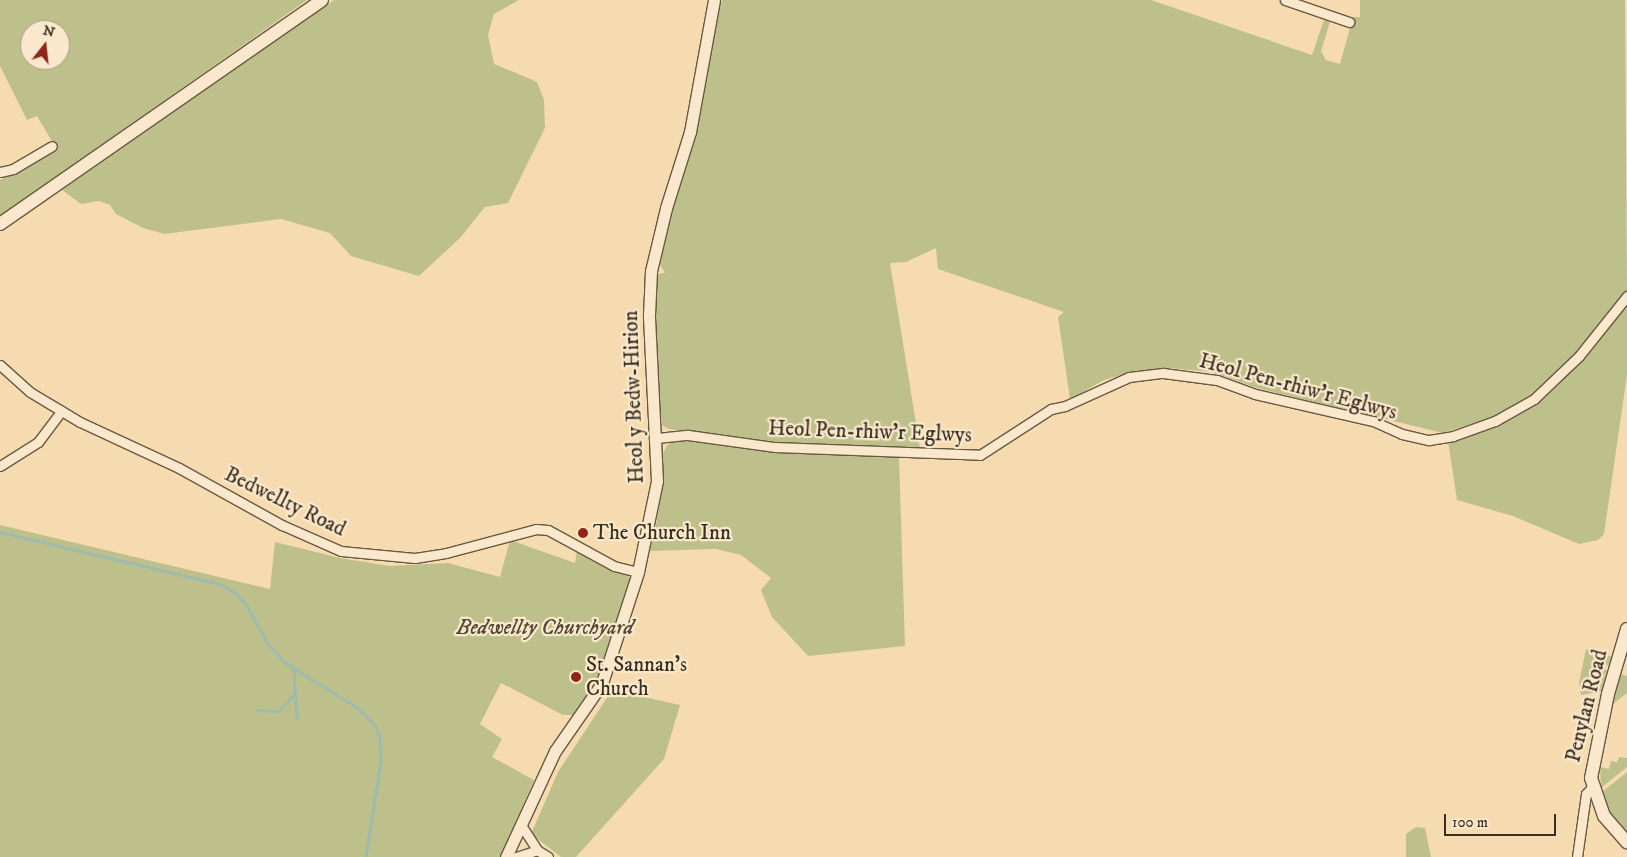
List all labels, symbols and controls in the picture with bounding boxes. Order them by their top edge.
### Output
north arrow [20,20,70,70]
text: N [41,21,57,42]
street label: Heol y Bedw-Hirion [618,310,650,484]
street label: Heol Pen-rhiw'r Eglwys [1196,348,1400,426]
street label: Heol Pen-rhiw'r Eglwys [768,416,972,448]
street label: Bedwellty Road [220,462,350,542]
place label: The Church Inn [593,520,731,546]
marker: The Church Inn [577,527,589,539]
park label: Bedwellty Churchyard [457,615,633,641]
street label: Penylan Road [1561,647,1613,765]
place label: St. Sannan's Church [586,652,687,702]
marker: St. Sannan's Church [570,671,582,683]
scale bar [1447,804,1560,836]
text: 100 m [1452,813,1488,832]

